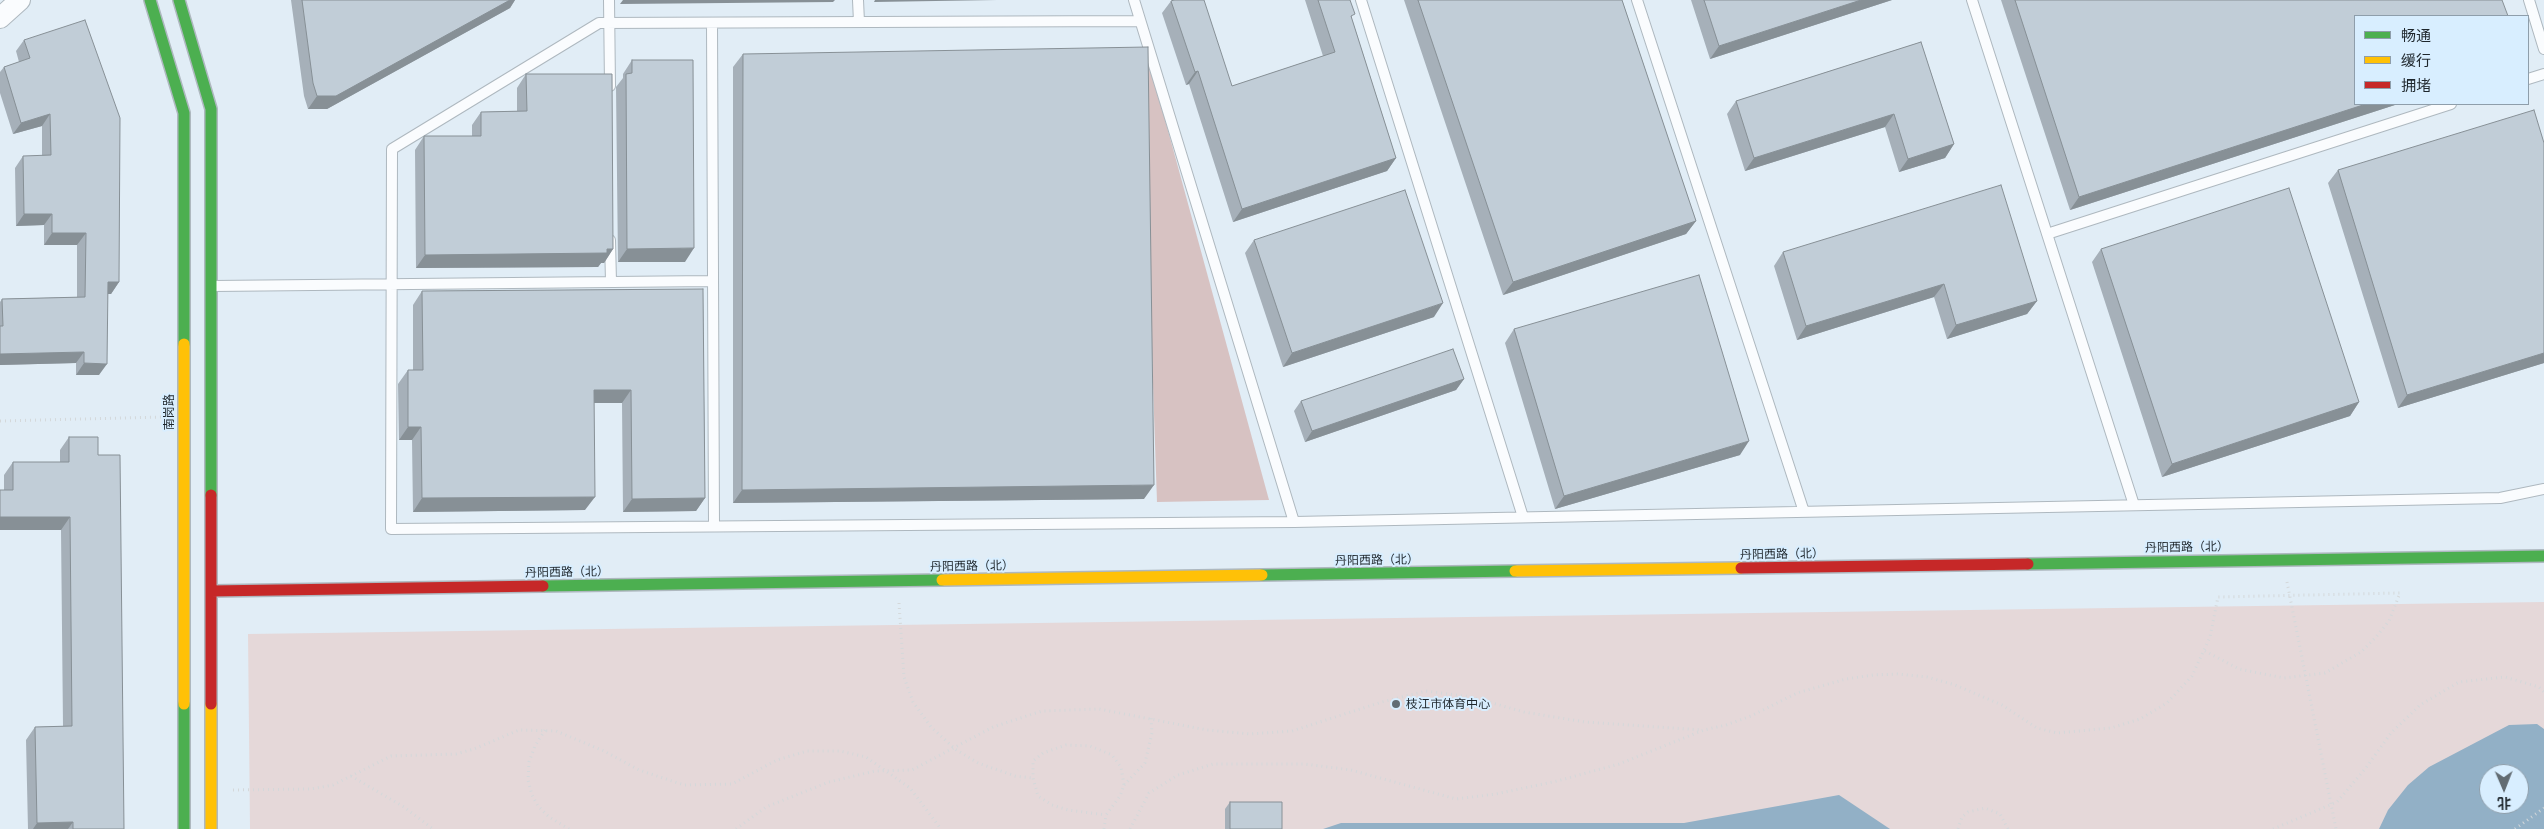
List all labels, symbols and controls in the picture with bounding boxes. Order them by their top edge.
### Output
legend [2354,15,2529,105]
text: 畅通 [2401,27,2431,44]
text: 缓行 [2401,52,2431,69]
text: 拥堵 [2401,77,2431,94]
street label: 南岗路 [162,394,176,430]
street label: 丹阳西路（北） [2145,539,2229,555]
street label: 丹阳西路（北） [1740,546,1824,562]
street label: 丹阳西路（北） [1335,552,1419,568]
street label: 丹阳西路（北） [930,558,1014,574]
street label: 丹阳西路（北） [525,564,609,580]
place label: 枝江市体育中心 [1406,697,1490,711]
marker: 枝江市体育中心 [1390,698,1402,710]
north arrow [2479,764,2529,814]
text: 北 [2497,795,2511,811]

